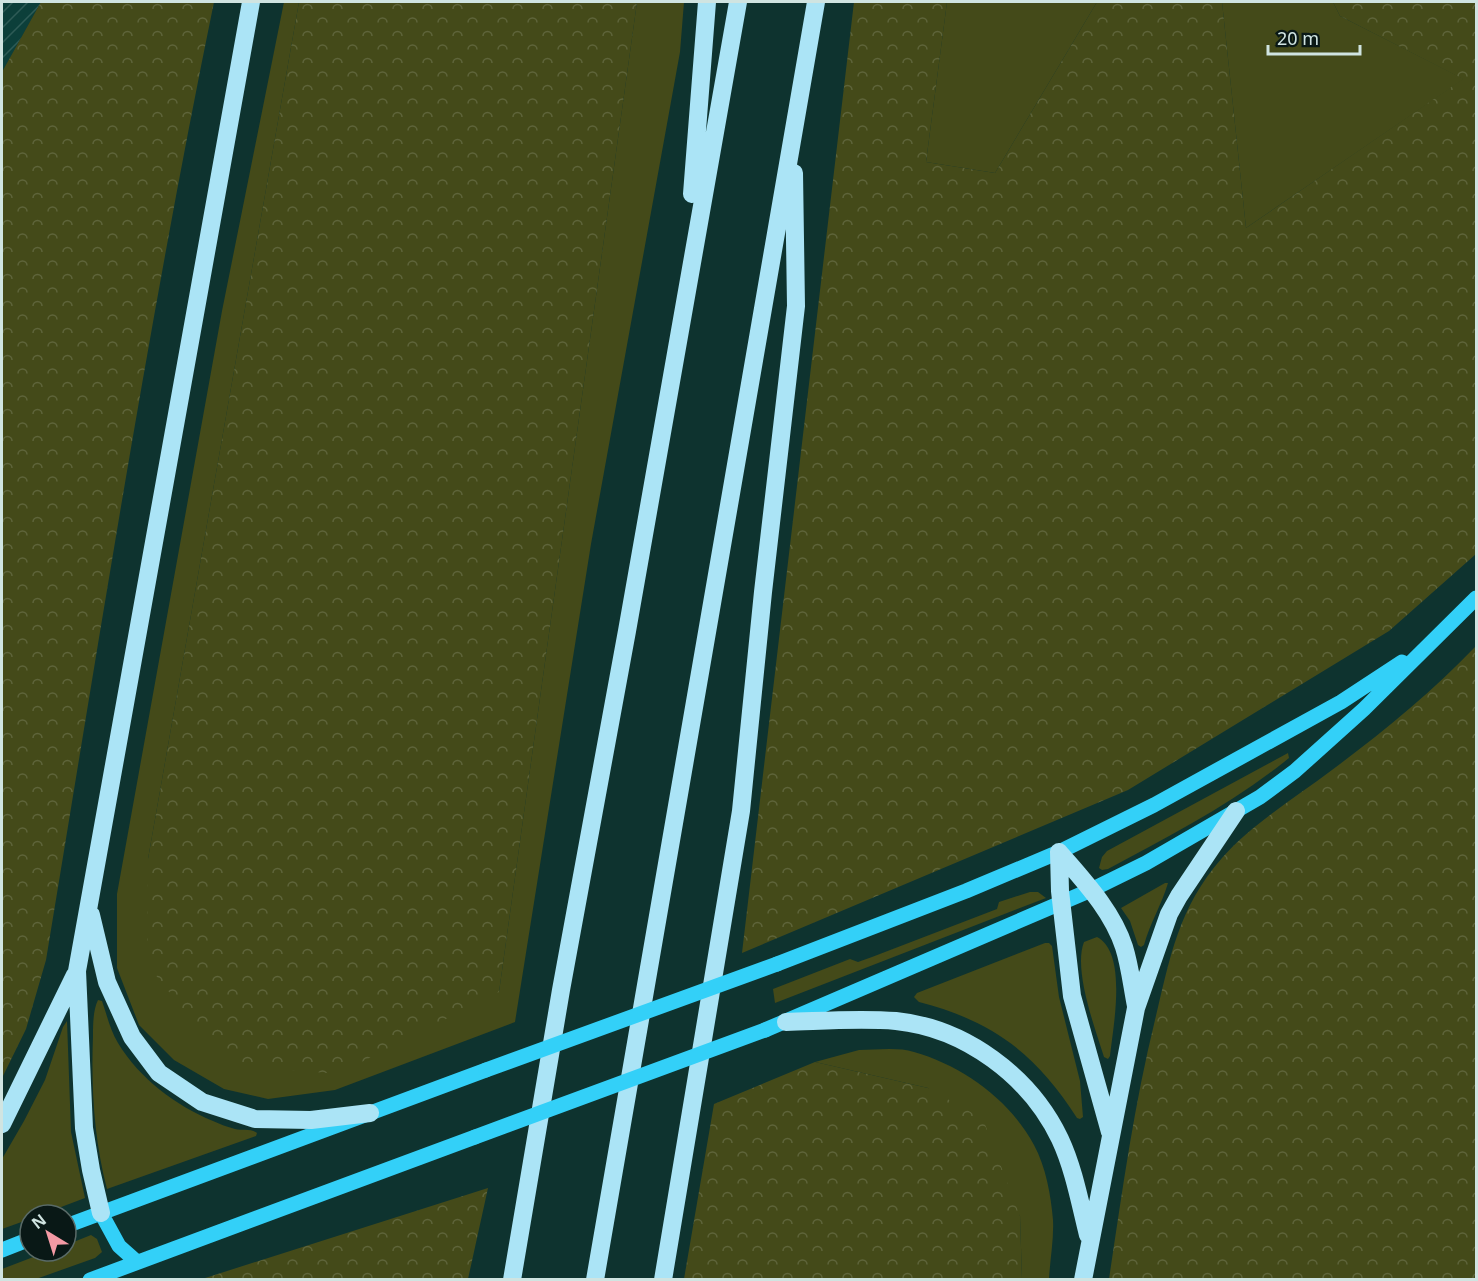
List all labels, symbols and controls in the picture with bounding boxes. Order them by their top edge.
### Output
scale bar [1268,18,1360,56]
text: 20 m [1277,26,1319,50]
north arrow [18,1203,78,1263]
text: N [27,1209,51,1234]

